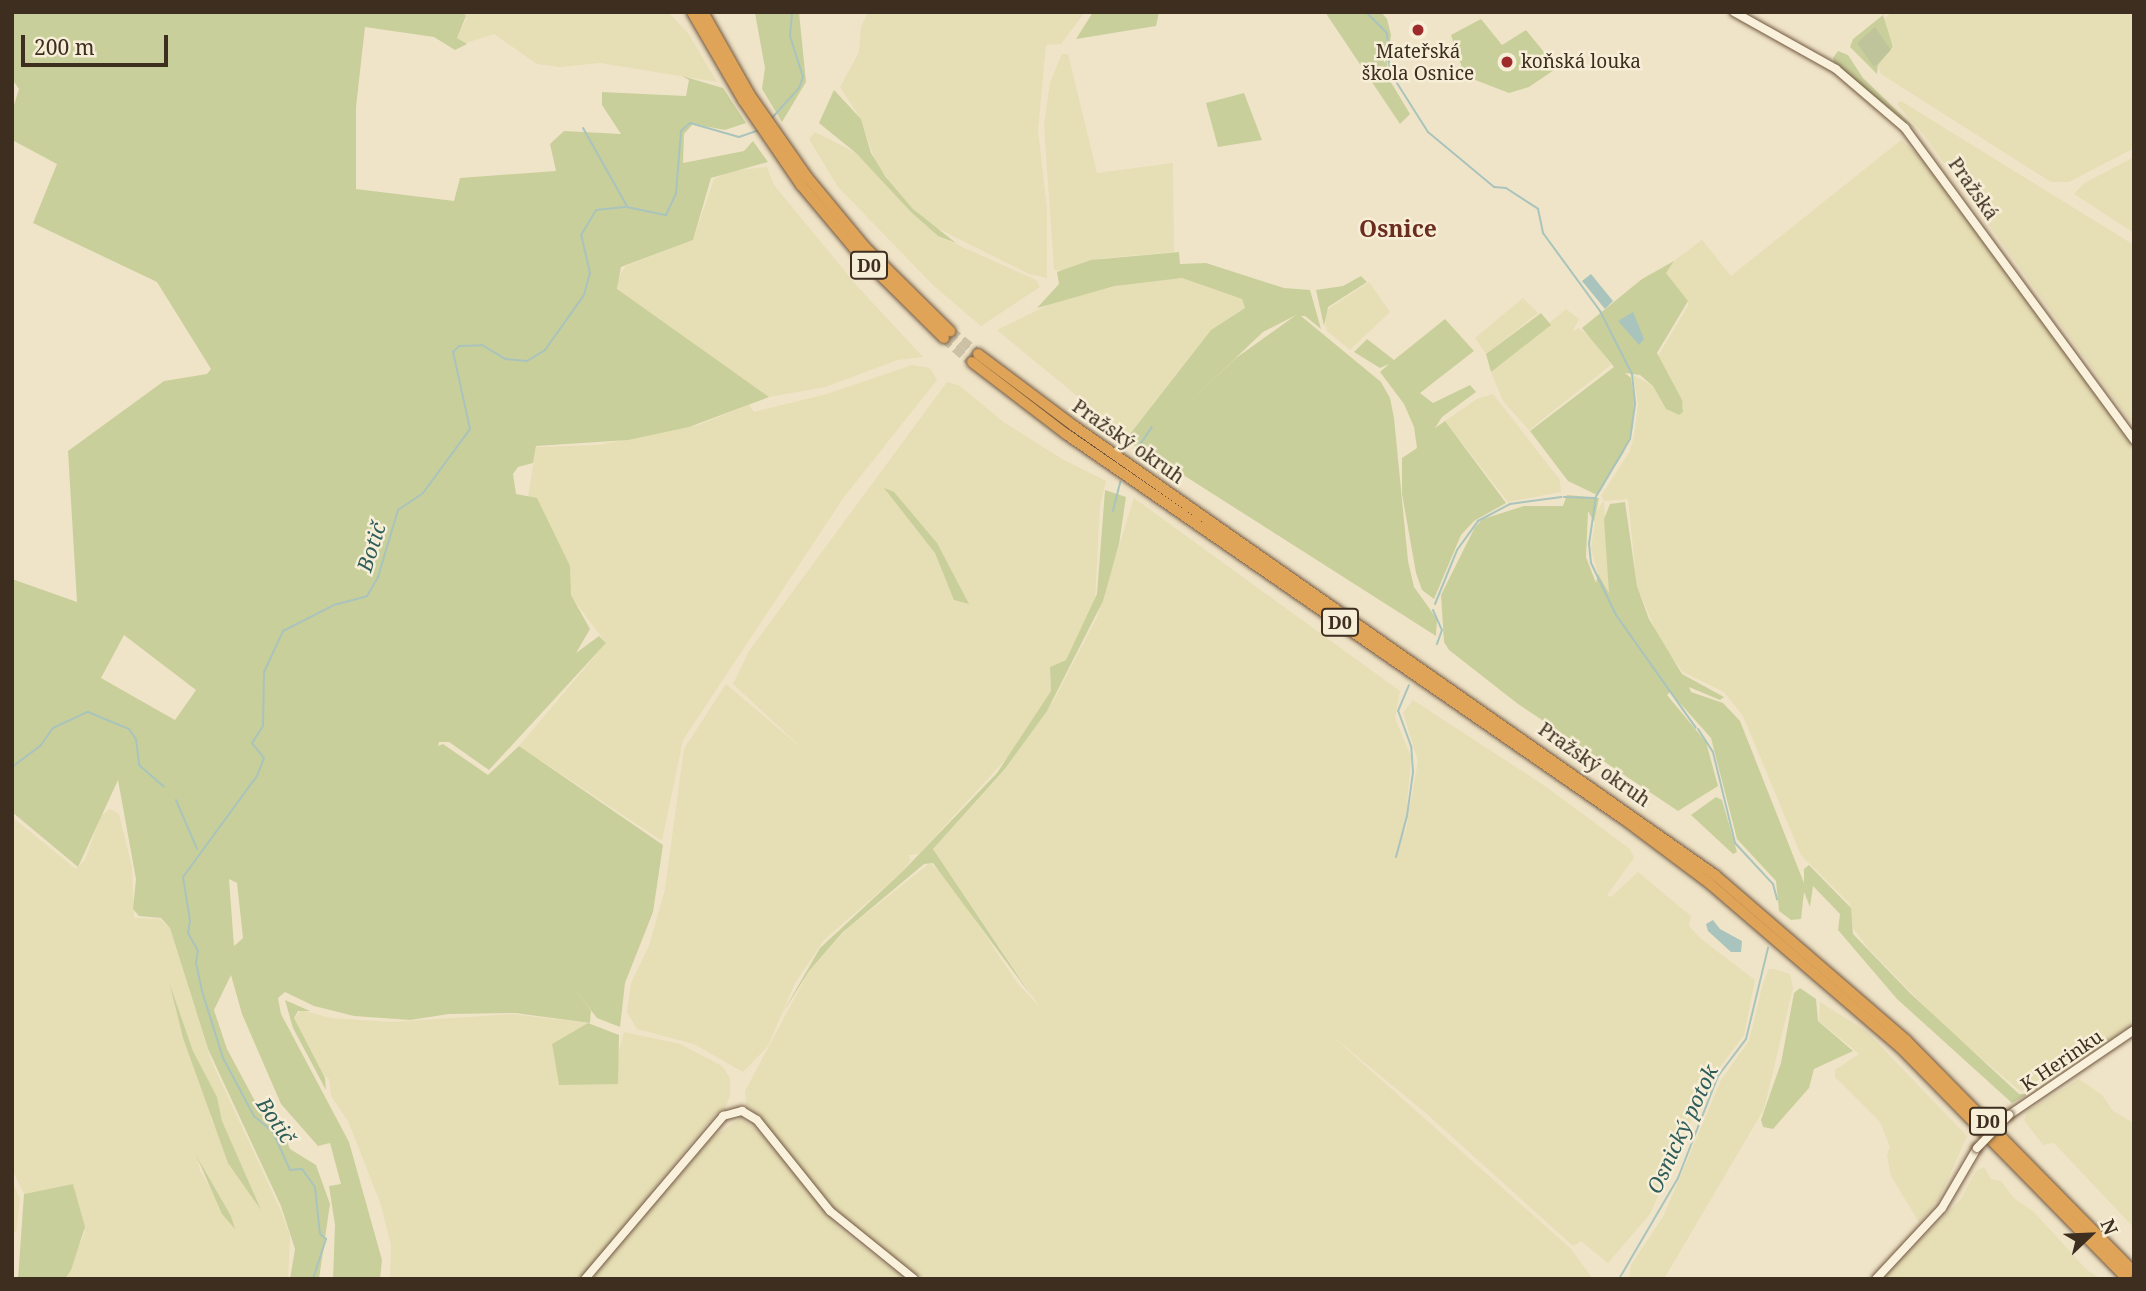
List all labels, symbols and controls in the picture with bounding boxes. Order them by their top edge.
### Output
scale bar [24,21,172,65]
marker: Mateřská škola Osnice [1410,22,1426,38]
text: 200 m [34,33,95,61]
place label: Mateřská škola Osnice [1362,41,1474,85]
place label: koňská louka [1521,51,1641,73]
marker: koňská louka [1499,54,1515,70]
street label: Pražská [1943,153,2003,225]
district label: Osnice [1359,214,1437,242]
road number: D0 [850,250,888,279]
street label: Pražský okruh [1068,395,1188,489]
water label: Botič [351,519,391,575]
road number: D0 [1321,608,1359,636]
street label: Pražský okruh [1534,718,1654,812]
street label: K Herinku [2017,1025,2107,1097]
water label: Osnický potok [1641,1061,1723,1197]
water label: Botič [252,1092,300,1148]
road number: D0 [1969,1106,2007,1136]
north arrow [2055,1200,2125,1270]
text: N [2094,1215,2124,1239]

